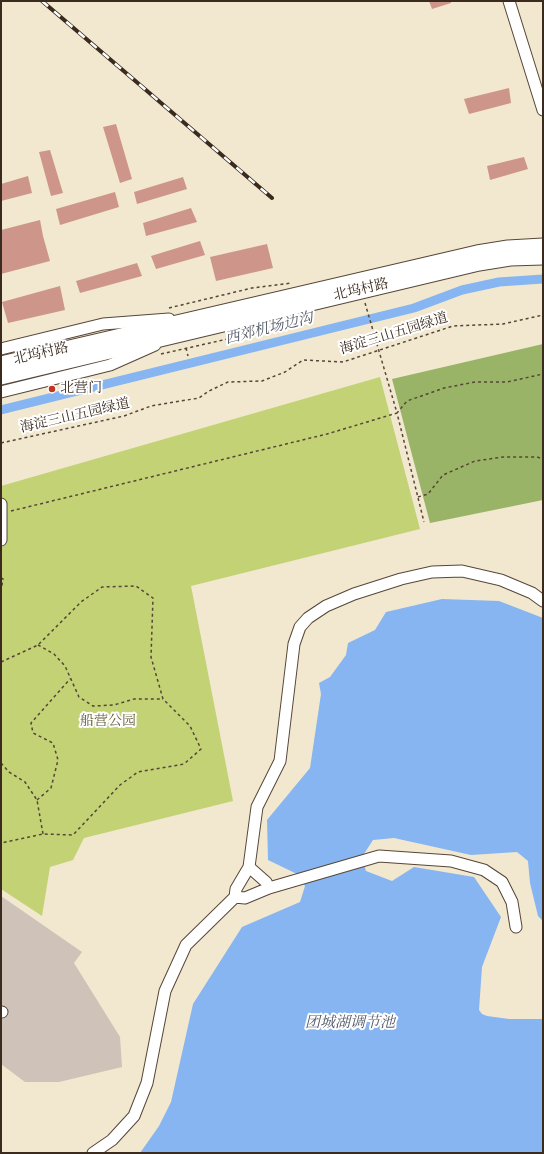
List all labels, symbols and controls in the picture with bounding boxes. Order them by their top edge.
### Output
street label: 北坞村路 [332,276,390,304]
water label: 西郊机场边沟 [223,309,315,349]
street label: 海淀三山五园绿道 [338,310,450,358]
street label: 北坞村路 [12,340,70,368]
place label: 北营门 [60,381,102,397]
marker: 北营门 [47,384,57,394]
street label: 海淀三山五园绿道 [19,395,131,437]
park label: 船营公园 [80,714,136,730]
water label: 团城湖调节池 [305,1014,395,1032]

